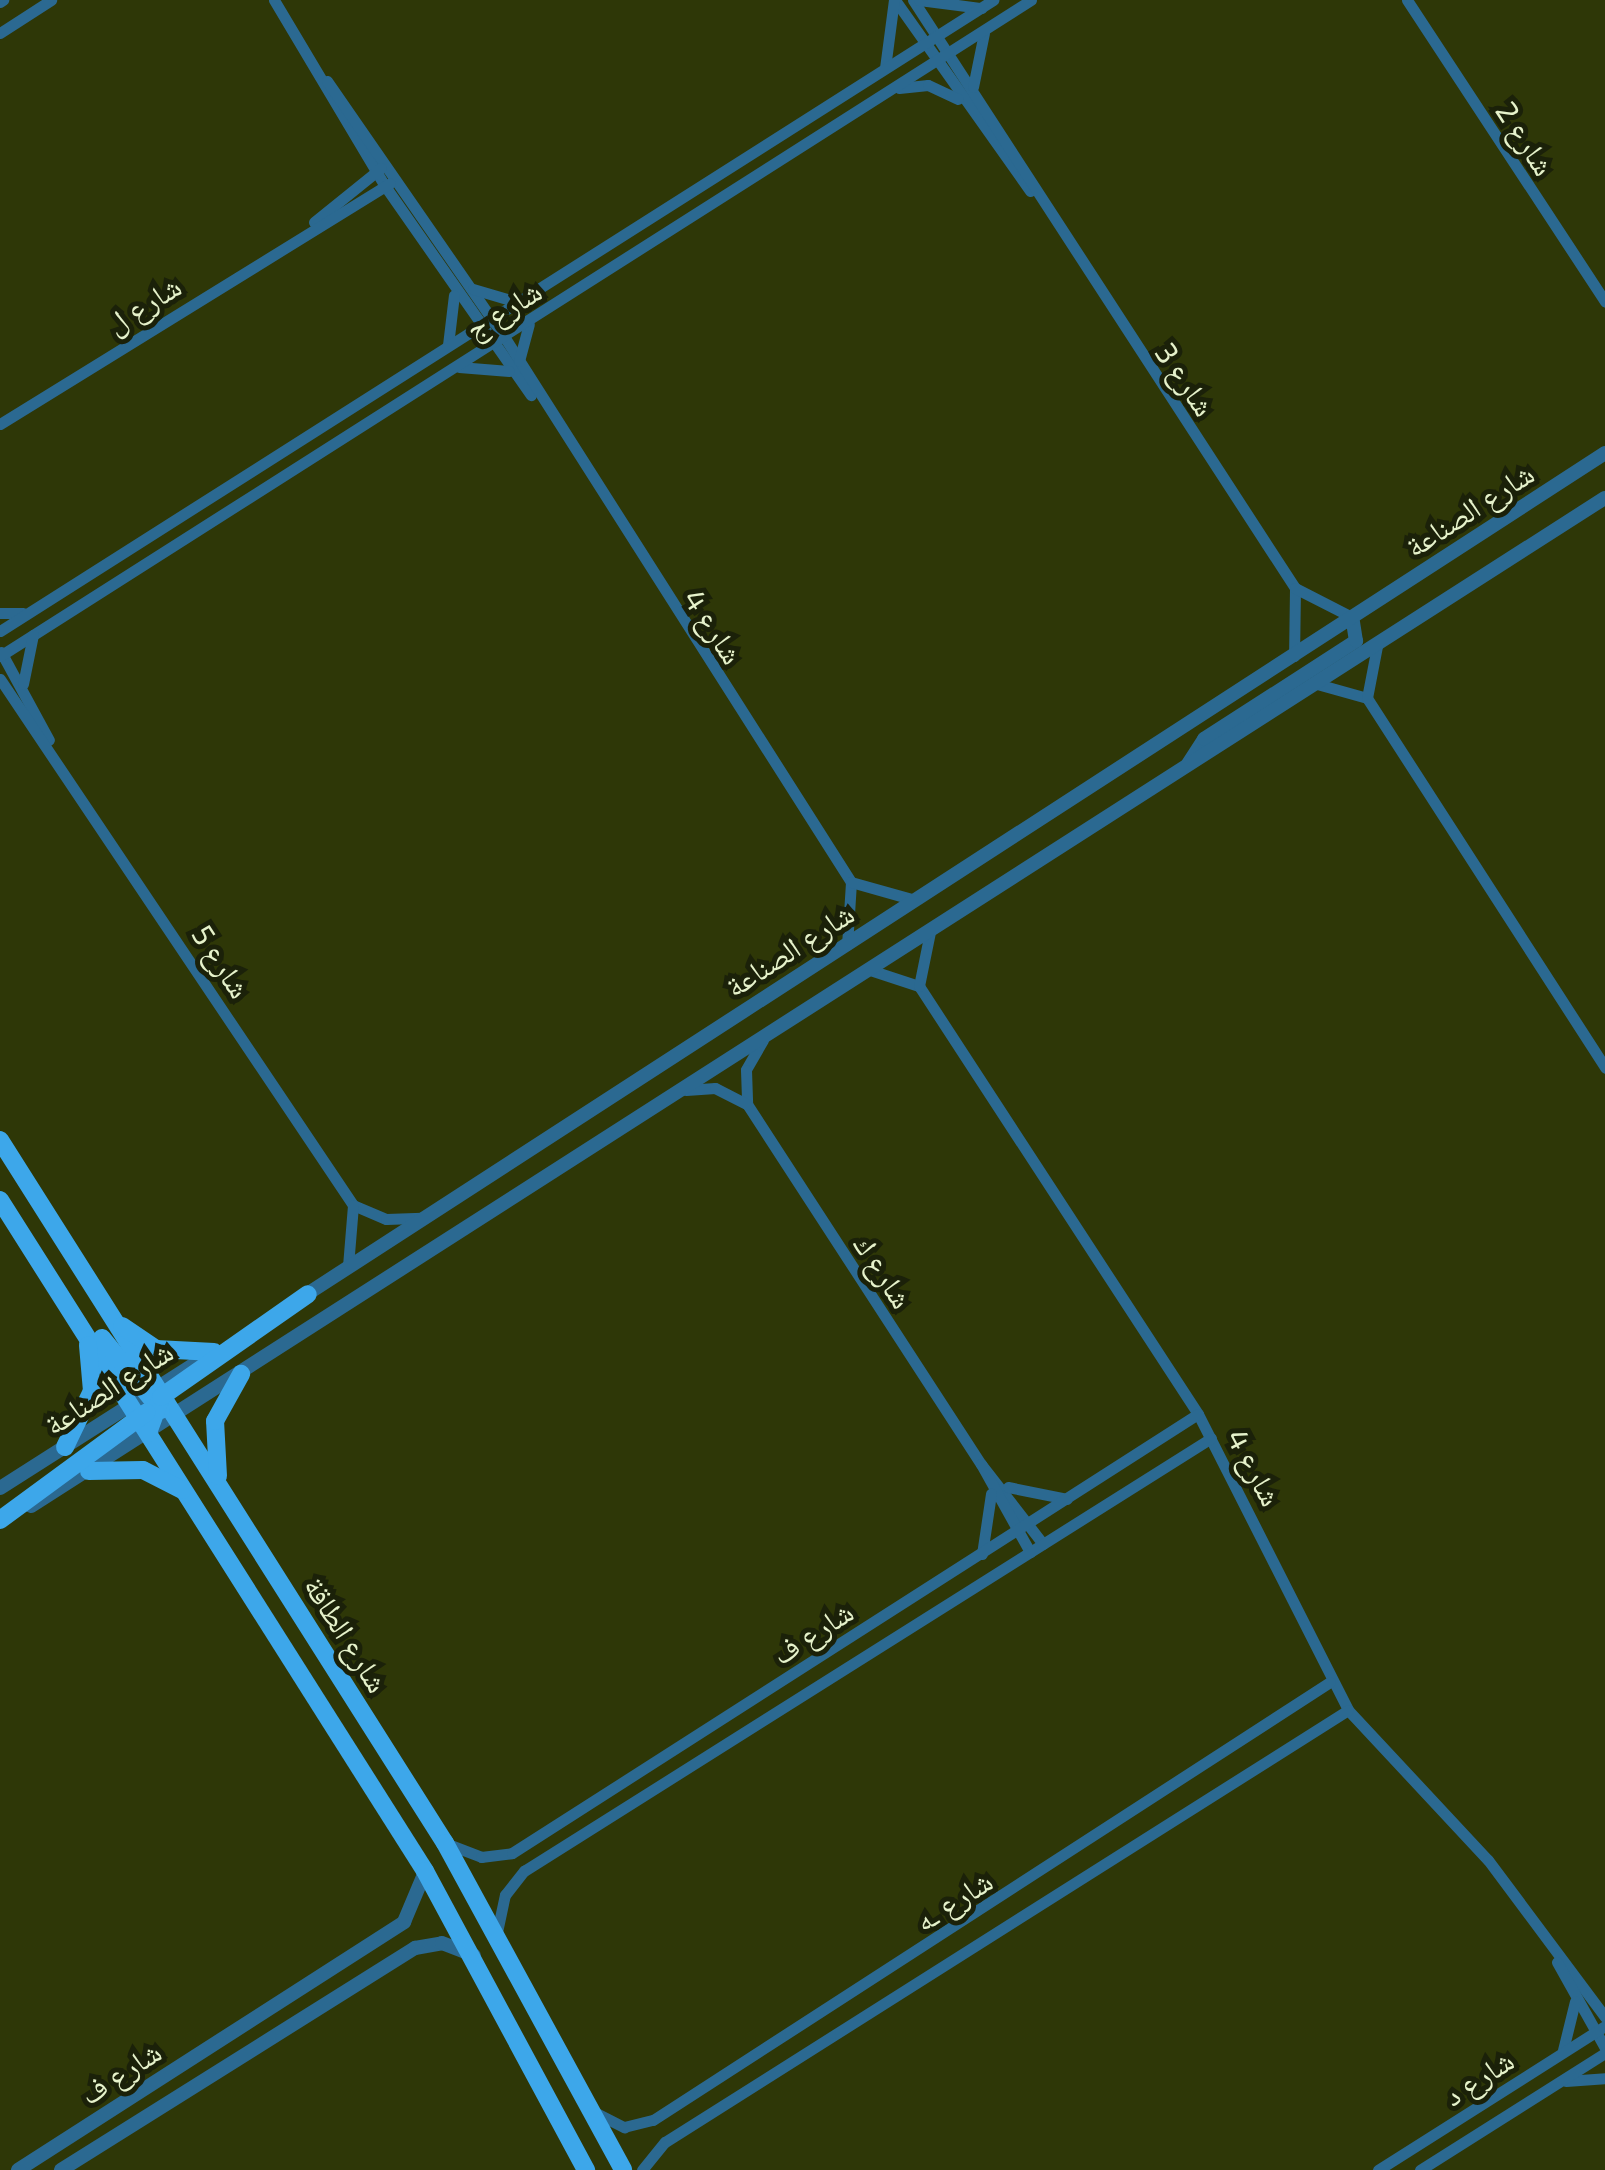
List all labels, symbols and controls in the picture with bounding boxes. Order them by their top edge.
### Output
street label: شارع 2 [1489,94,1563,182]
street label: شارع ل [99,267,187,341]
street label: شارع ج [458,272,548,346]
street label: شارع 3 [1149,336,1223,422]
street label: شارع الصناعة [1398,454,1540,564]
street label: شارع 4 [677,582,751,670]
street label: شارع الصناعة [718,894,860,1004]
street label: شارع 5 [185,918,259,1004]
street label: شارع ك [847,1227,921,1315]
street label: شارع الصناعة [37,1332,179,1442]
street label: شارع 4 [1220,1422,1290,1512]
street label: شارع الطاقة [297,1569,397,1699]
street label: شارع ف [765,1593,859,1671]
street label: شارع ـه [908,1862,998,1938]
street label: شارع ف [73,2033,167,2111]
street label: شارع د [1436,2041,1520,2113]

